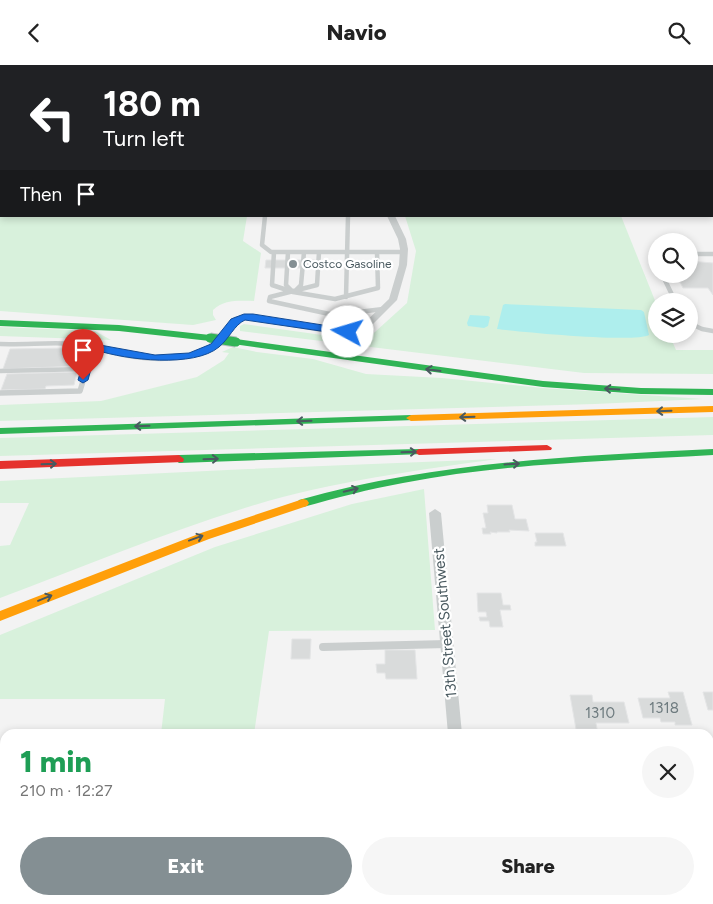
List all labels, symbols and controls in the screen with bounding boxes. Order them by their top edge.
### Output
icon: back [20,19,48,47]
text: Navio [327,19,387,46]
icon: search [665,19,693,47]
text: 180 m [103,83,201,125]
icon: left [20,85,85,150]
text: Turn left [103,125,185,152]
icon: arrive [72,180,100,208]
text: Then [20,183,62,206]
map controls [648,233,698,343]
button: search [648,233,698,283]
place label: Costco Gasoline [303,257,392,271]
marker: Costco Gasoline [287,258,299,270]
button: layers [648,293,698,343]
position arrow [321,305,373,357]
pin [62,329,104,380]
icon: arrive [69,336,97,364]
one-way arrow [425,365,441,375]
one-way arrow [604,384,620,394]
one-way arrow [657,406,673,415]
one-way arrow [459,412,475,421]
one-way arrow [297,417,313,426]
one-way arrow [134,422,150,431]
one-way arrow [400,448,416,457]
one-way arrow [203,454,219,463]
one-way arrow [40,459,56,468]
one-way arrow [503,460,519,469]
one-way arrow [343,485,359,494]
one-way arrow [188,533,204,542]
street label: 13th Street Southwest [429,547,461,699]
one-way arrow [37,592,52,602]
house number: 1318 [649,699,679,717]
house number: 1310 [585,704,615,722]
text: 1 min [20,743,92,780]
button: close [642,746,694,798]
text: 210 m · 12:27 [20,781,112,800]
button: Exit [20,837,352,895]
button: Share [362,837,694,895]

